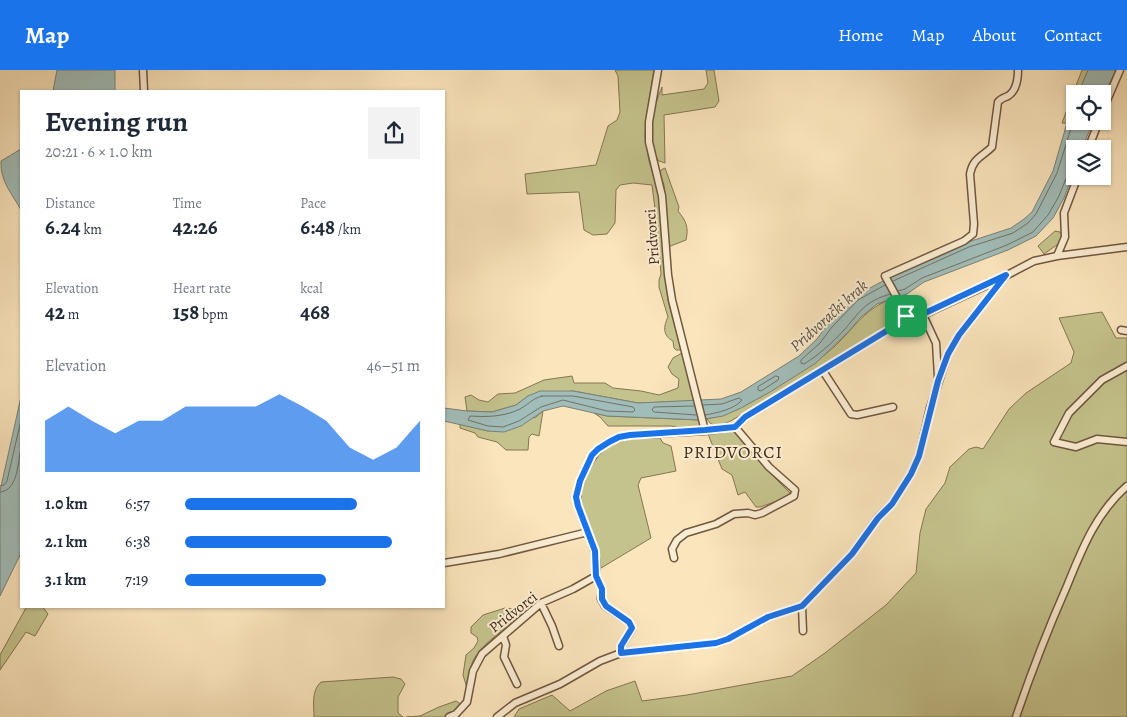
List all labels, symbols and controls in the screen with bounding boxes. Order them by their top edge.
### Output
text: Map [25,19,69,51]
text: Home [838,23,883,47]
text: Map [911,23,944,47]
text: About [972,23,1016,47]
text: Contact [1044,23,1102,47]
map controls [1066,85,1111,185]
button: locate [1066,85,1111,130]
text: Evening run [45,103,188,141]
button: share [368,107,420,159]
button: layers [1066,140,1111,185]
text: 20:21 · 6 × 1.0 km [45,141,153,163]
text: Distance [45,194,95,213]
text: Time [173,194,202,213]
text: Pace [300,194,326,213]
street label: Pridvorci [640,208,664,266]
text: 6.24 [45,213,81,241]
text: 42:26 [173,213,218,241]
text: 6:48 [300,213,335,241]
text: km [81,220,102,239]
text: /km [335,220,361,239]
water label: Pridvorački krak [785,275,873,357]
text: Elevation [45,279,99,298]
text: Heart rate [173,279,231,298]
text: kcal [300,279,323,298]
pin [885,295,927,337]
text: 42 [45,298,65,326]
text: 158 [173,298,199,326]
text: 468 [300,298,330,326]
icon: arrive [892,302,920,330]
text: m [65,305,79,324]
text: bpm [199,305,228,324]
text: Elevation [45,355,106,377]
text: 46–51 m [367,355,420,377]
district label: PRIDVORCI [683,440,783,464]
text: 1.0 km [45,493,88,515]
text: 6:57 [125,493,150,515]
text: 2.1 km [45,531,87,553]
text: 6:38 [125,531,151,553]
text: 3.1 km [45,569,86,591]
text: 7:19 [125,569,148,591]
street label: Pridvorci [485,587,541,637]

